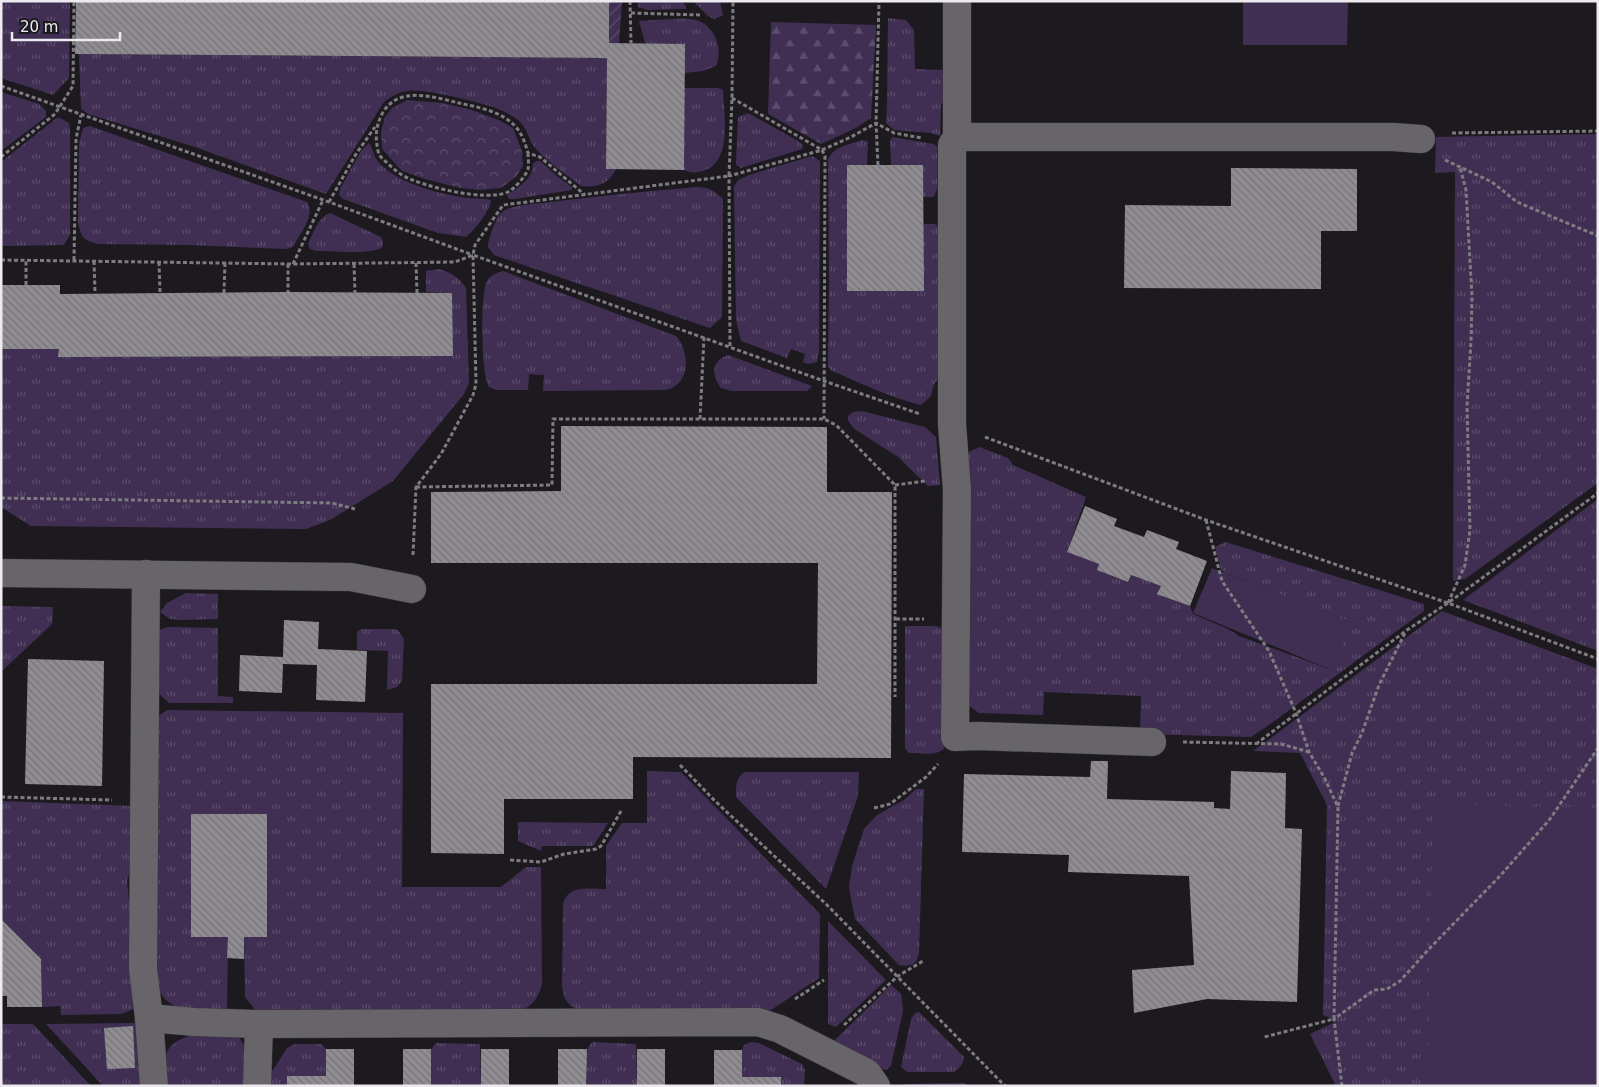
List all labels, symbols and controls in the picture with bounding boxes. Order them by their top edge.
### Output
scale bar [12,10,120,42]
text: 20 m [20,18,58,36]

